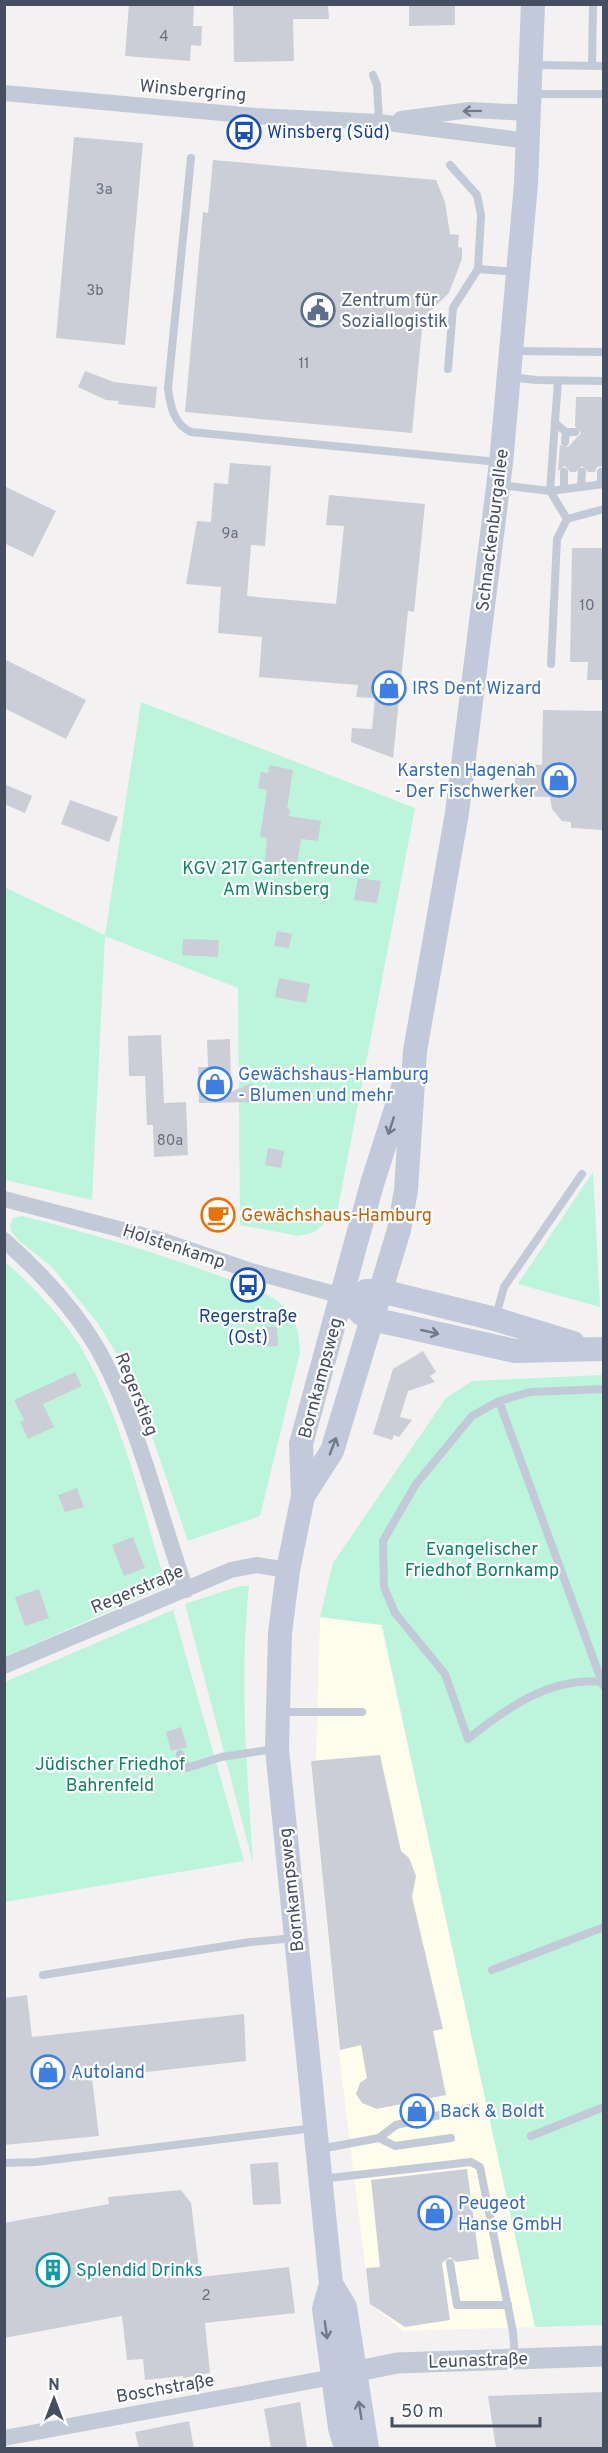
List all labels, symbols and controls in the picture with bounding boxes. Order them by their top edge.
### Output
house number: 4 [159,28,169,47]
street label: Winsbergring [138,75,247,108]
one-way arrow [463,105,483,117]
bus stop icon: Winsberg (Süd) [226,114,262,150]
place label: Winsberg (Süd) [267,122,390,145]
house number: 3a [95,181,113,200]
house number: 3b [86,282,104,301]
place label: Zentrum für Soziallogistik [341,290,448,334]
public building icon: Zentrum für Soziallogistik [300,292,336,328]
house number: 11 [298,355,310,374]
street label: Schnackenburgallee [472,448,515,613]
house number: 9a [222,525,238,544]
house number: 10 [579,597,595,616]
shop icon: IRS Dent Wizard [371,670,407,706]
place label: IRS Dent Wizard [412,678,541,701]
place label: Karsten Hagenah - Der Fischwerker [394,760,536,804]
shop icon: Karsten Hagenah - Der Fischwerker [541,762,577,798]
park label: KGV 217 Gartenfreunde Am Winsberg [182,858,370,902]
place label: Gewächshaus-Hamburg - Blumen und mehr [238,1064,429,1108]
shop icon: Gewächshaus-Hamburg - Blumen und mehr [197,1066,233,1102]
one-way arrow [384,1116,395,1135]
house number: 80a [157,1132,183,1151]
cafe icon: Gewächshaus-Hamburg [200,1197,236,1233]
place label: Gewächshaus-Hamburg [241,1205,432,1228]
street label: Holstenkamp [119,1220,228,1275]
bus stop icon: Regerstraße (Ost) [230,1267,266,1303]
place label: Regerstraße (Ost) [199,1306,297,1350]
street label: Bornkampsweg [294,1315,349,1441]
one-way arrow [420,1327,439,1339]
street label: Regerstieg [109,1350,163,1440]
one-way arrow [328,1437,339,1456]
park label: Evangelischer Friedhof Bornkamp [405,1539,559,1583]
street label: Regerstraße [88,1561,187,1620]
park label: Jüdischer Friedhof Bahrenfeld [35,1754,185,1798]
street label: Bornkampsweg [275,1827,310,1953]
shop icon: Autoland [30,2054,66,2090]
place label: Autoland [71,2062,145,2085]
shop icon: Back & Boldt [399,2093,435,2129]
place label: Back & Boldt [440,2101,545,2124]
place label: Peugeot Hanse GmbH [458,2193,562,2237]
shop icon: Peugeot Hanse GmbH [417,2195,453,2231]
building icon: Splendid Drinks [35,2252,71,2288]
place label: Splendid Drinks [76,2260,203,2283]
house number: 2 [201,2287,211,2306]
one-way arrow [321,2320,332,2339]
street label: Leunastraße [428,2348,528,2375]
north arrow [24,2369,84,2429]
street label: Boschstraße [114,2370,216,2409]
text: N [48,2376,60,2396]
scale bar [392,2390,540,2428]
one-way arrow [355,2401,366,2421]
text: 50 m [401,2401,443,2424]

